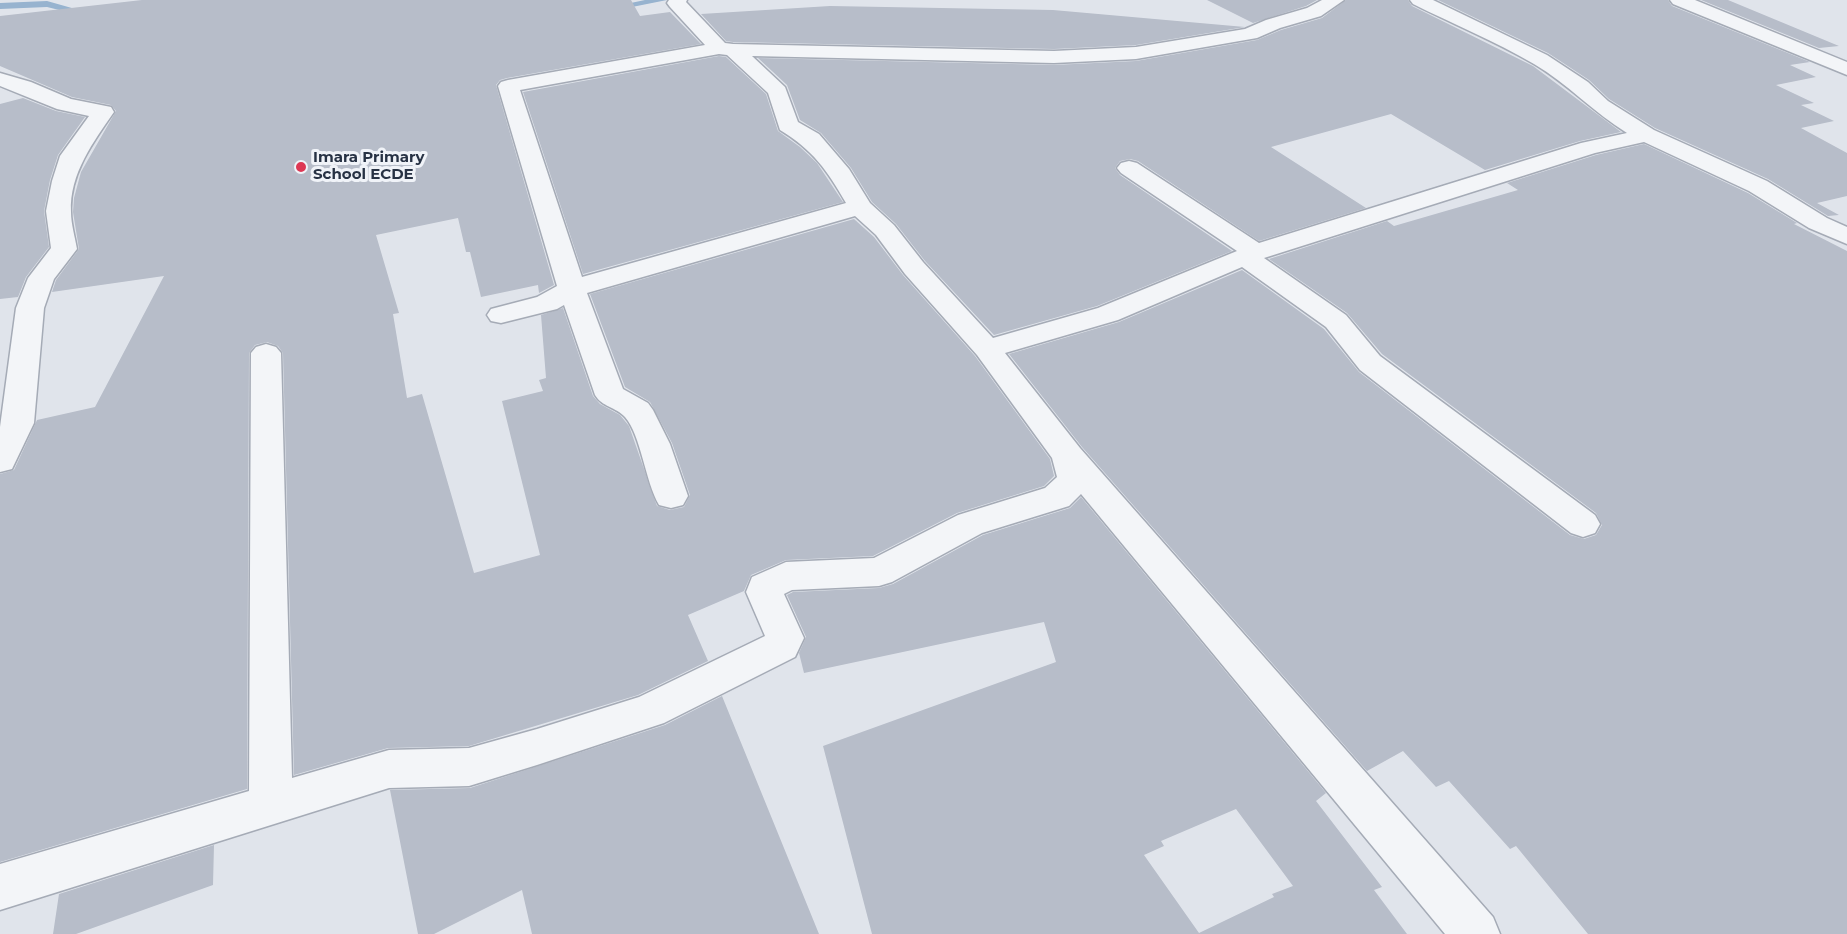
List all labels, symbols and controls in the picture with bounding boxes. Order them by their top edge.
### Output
place label: Imara Primary School ECDE [313,149,424,184]
marker: Imara Primary School ECDE [294,160,308,174]

